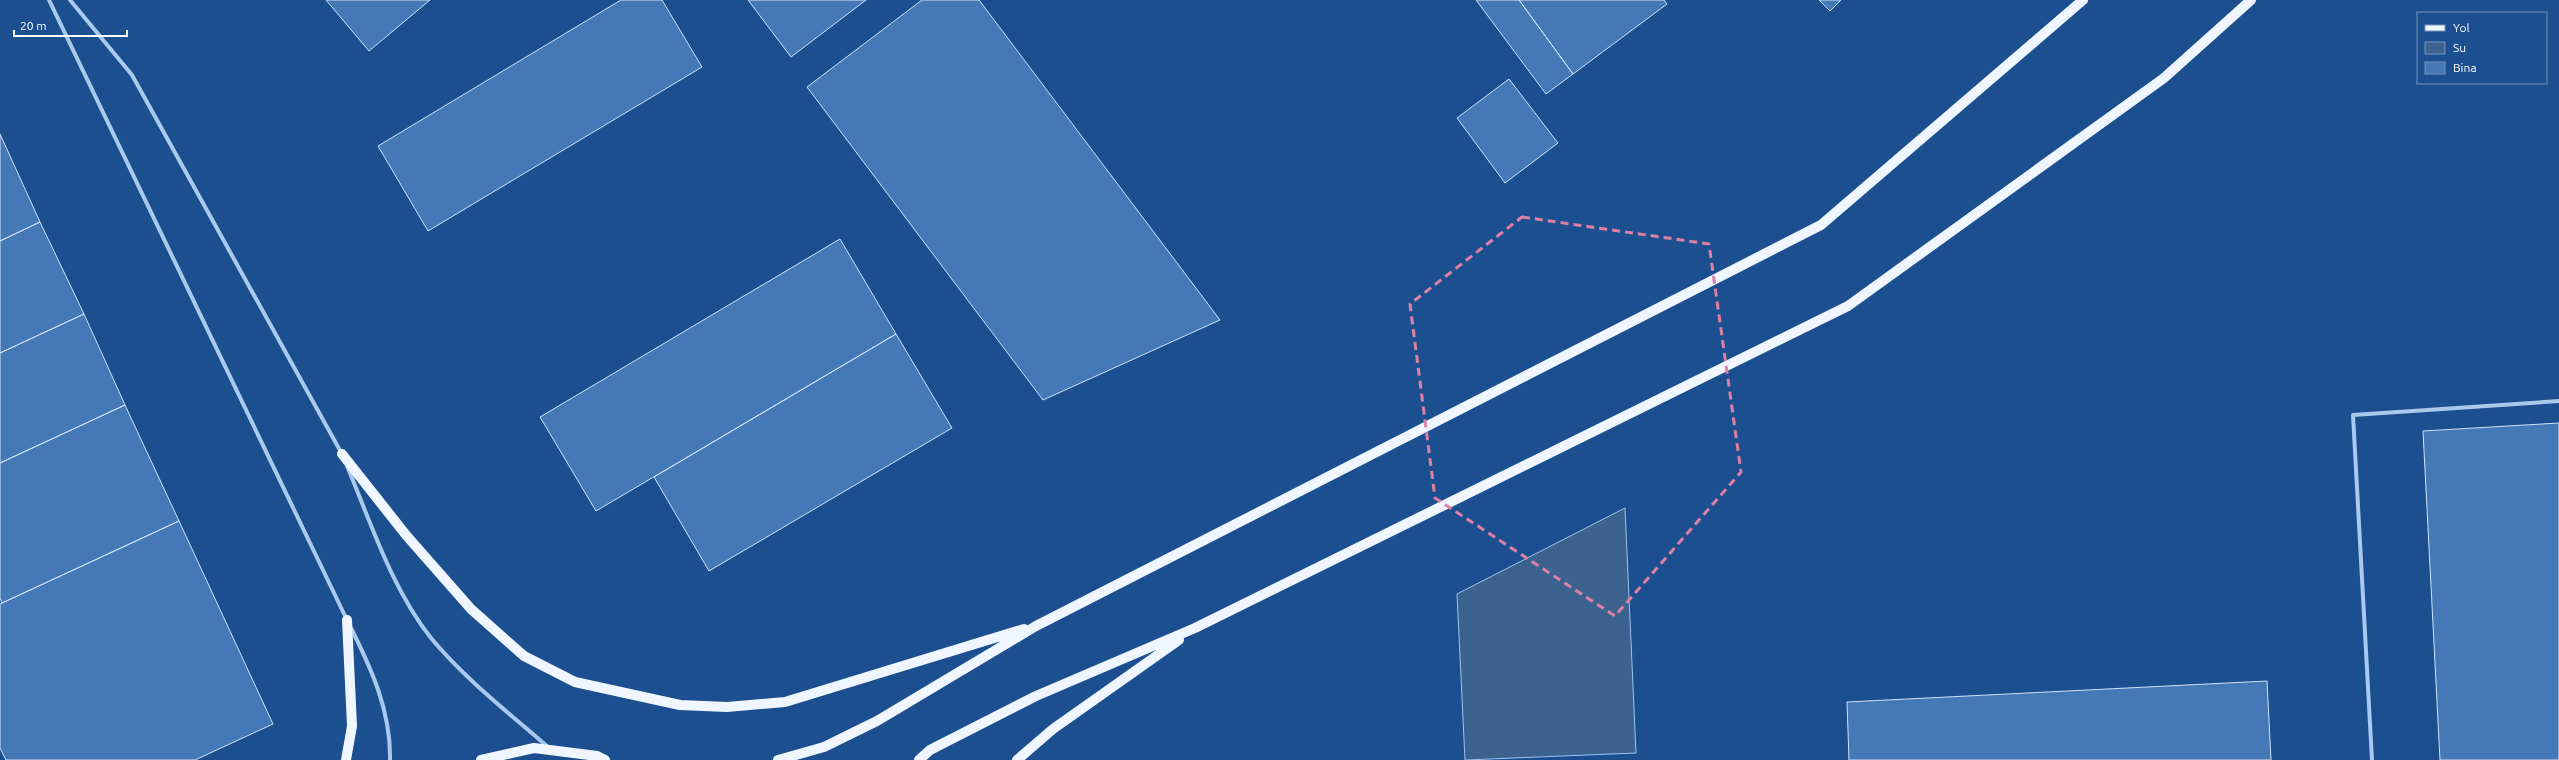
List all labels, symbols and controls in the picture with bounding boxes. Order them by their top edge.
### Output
scale bar [14,12,127,38]
legend [2417,12,2547,84]
text: 20 m [20,19,47,32]
text: Yol [2453,21,2470,34]
text: Su [2453,41,2466,54]
text: Bina [2453,61,2477,74]

